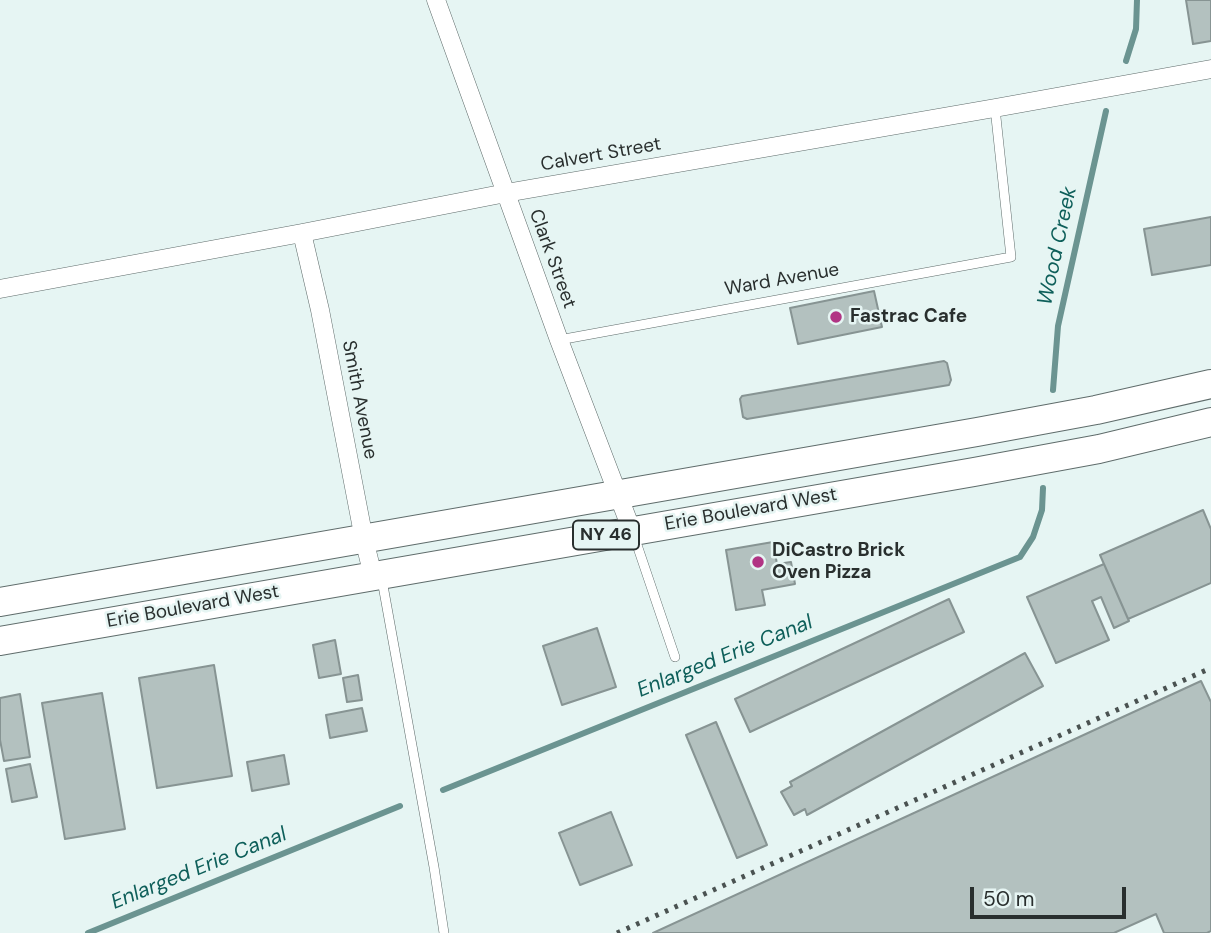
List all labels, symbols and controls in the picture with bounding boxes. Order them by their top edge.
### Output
street label: Calvert Street [539,133,663,177]
water label: Wood Creek [1033,184,1083,308]
street label: Clark Street [524,206,580,312]
street label: Ward Avenue [723,259,841,301]
place label: Fastrac Cafe [850,306,967,328]
marker: Fastrac Cafe [828,309,844,325]
street label: Smith Avenue [336,339,382,461]
street label: Erie Boulevard West [663,484,839,536]
road number: NY 46 [573,520,639,550]
place label: DiCastro Brick Oven Pizza [772,540,905,584]
marker: DiCastro Brick Oven Pizza [750,554,766,570]
street label: Erie Boulevard West [105,581,281,633]
water label: Enlarged Erie Canal [634,610,816,704]
water label: Enlarged Erie Canal [108,822,290,916]
scale bar [973,874,1129,918]
text: 50 m [983,885,1034,913]

